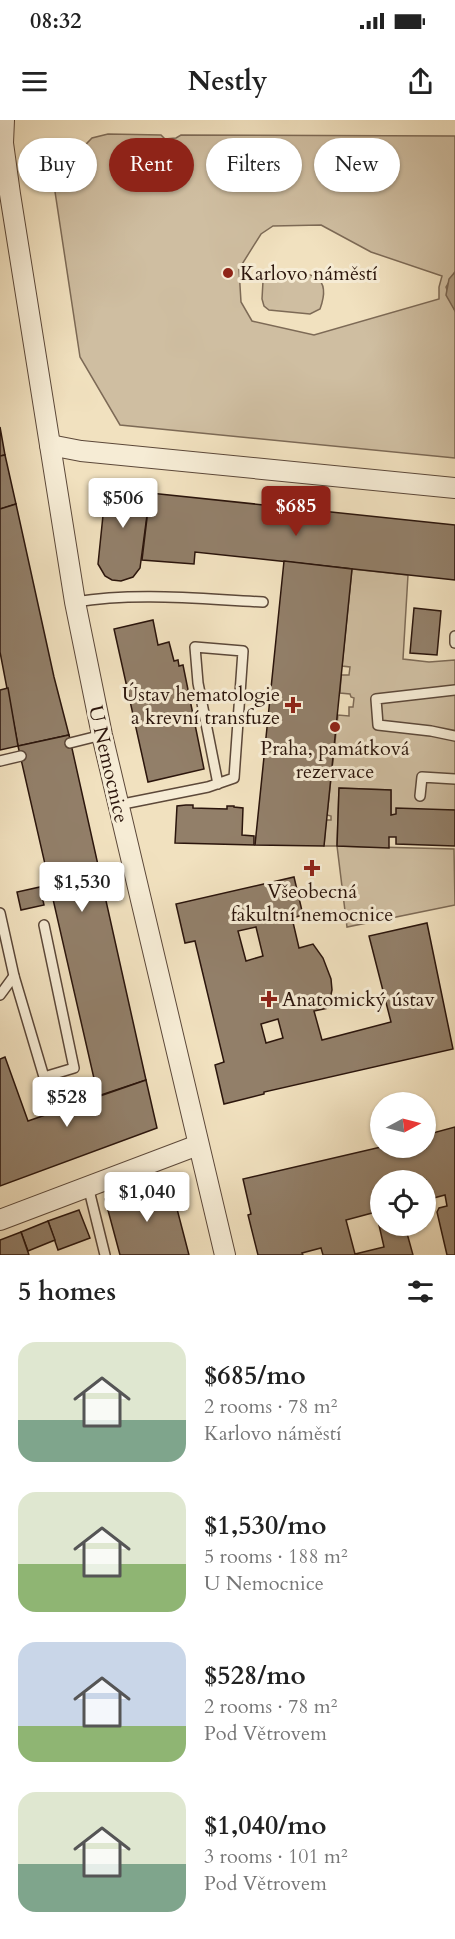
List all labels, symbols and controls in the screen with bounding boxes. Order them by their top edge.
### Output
text: 08:32 [30,6,81,36]
text: Nestly [188,63,267,100]
icon: menu [18,65,51,98]
icon: share [404,65,437,98]
chip: Buy [18,138,97,192]
chip: Rent [109,138,194,192]
chip: Filters [206,138,302,192]
chip: New [314,138,400,192]
place label: Karlovo náměstí [240,260,378,287]
marker: Karlovo náměstí [221,266,235,280]
pin: $506 [87,478,159,529]
text: $506 [103,484,143,511]
pin: $685 [260,486,332,537]
text: $685 [276,492,316,519]
place label: Ústav hematologie a krevní transfuze [122,681,280,731]
marker: Ústav hematologie a krevní transfuze [284,696,302,714]
street label: U Nemocnice [82,703,135,826]
marker: Praha, památková rezervace [328,720,342,734]
place label: Praha, památková rezervace [260,735,410,785]
marker: Všeobecná fakultní nemocnice [303,859,321,877]
pin: $1,530 [33,862,131,913]
text: $1,530 [53,868,111,895]
place label: Všeobecná fakultní nemocnice [231,878,393,928]
place label: Anatomický ústav [282,986,435,1013]
marker: Anatomický ústav [260,990,278,1008]
pin: $528 [31,1077,103,1128]
text: $528 [47,1083,87,1110]
north arrow [370,1092,436,1158]
map controls [370,1092,436,1236]
button: locate [370,1170,436,1236]
pin: $1,040 [98,1172,196,1223]
text: $1,040 [118,1178,176,1205]
text: 5 homes [18,1274,116,1309]
icon: filters [404,1275,437,1308]
text: $685/mo [204,1358,306,1393]
icon: home [66,1366,138,1438]
text: 2 rooms · 78 m² [204,1393,337,1420]
text: Karlovo náměstí [204,1420,342,1447]
text: $1,530/mo [204,1508,327,1543]
icon: home [66,1516,138,1588]
text: 5 rooms · 188 m² [204,1543,348,1570]
text: U Nemocnice [204,1570,324,1597]
text: $528/mo [204,1658,306,1693]
icon: home [66,1666,138,1738]
text: 2 rooms · 78 m² [204,1693,337,1720]
text: Pod Větrovem [204,1720,327,1747]
text: $1,040/mo [204,1808,327,1843]
icon: home [66,1816,138,1888]
text: 3 rooms · 101 m² [204,1843,348,1870]
text: Pod Větrovem [204,1870,327,1897]

